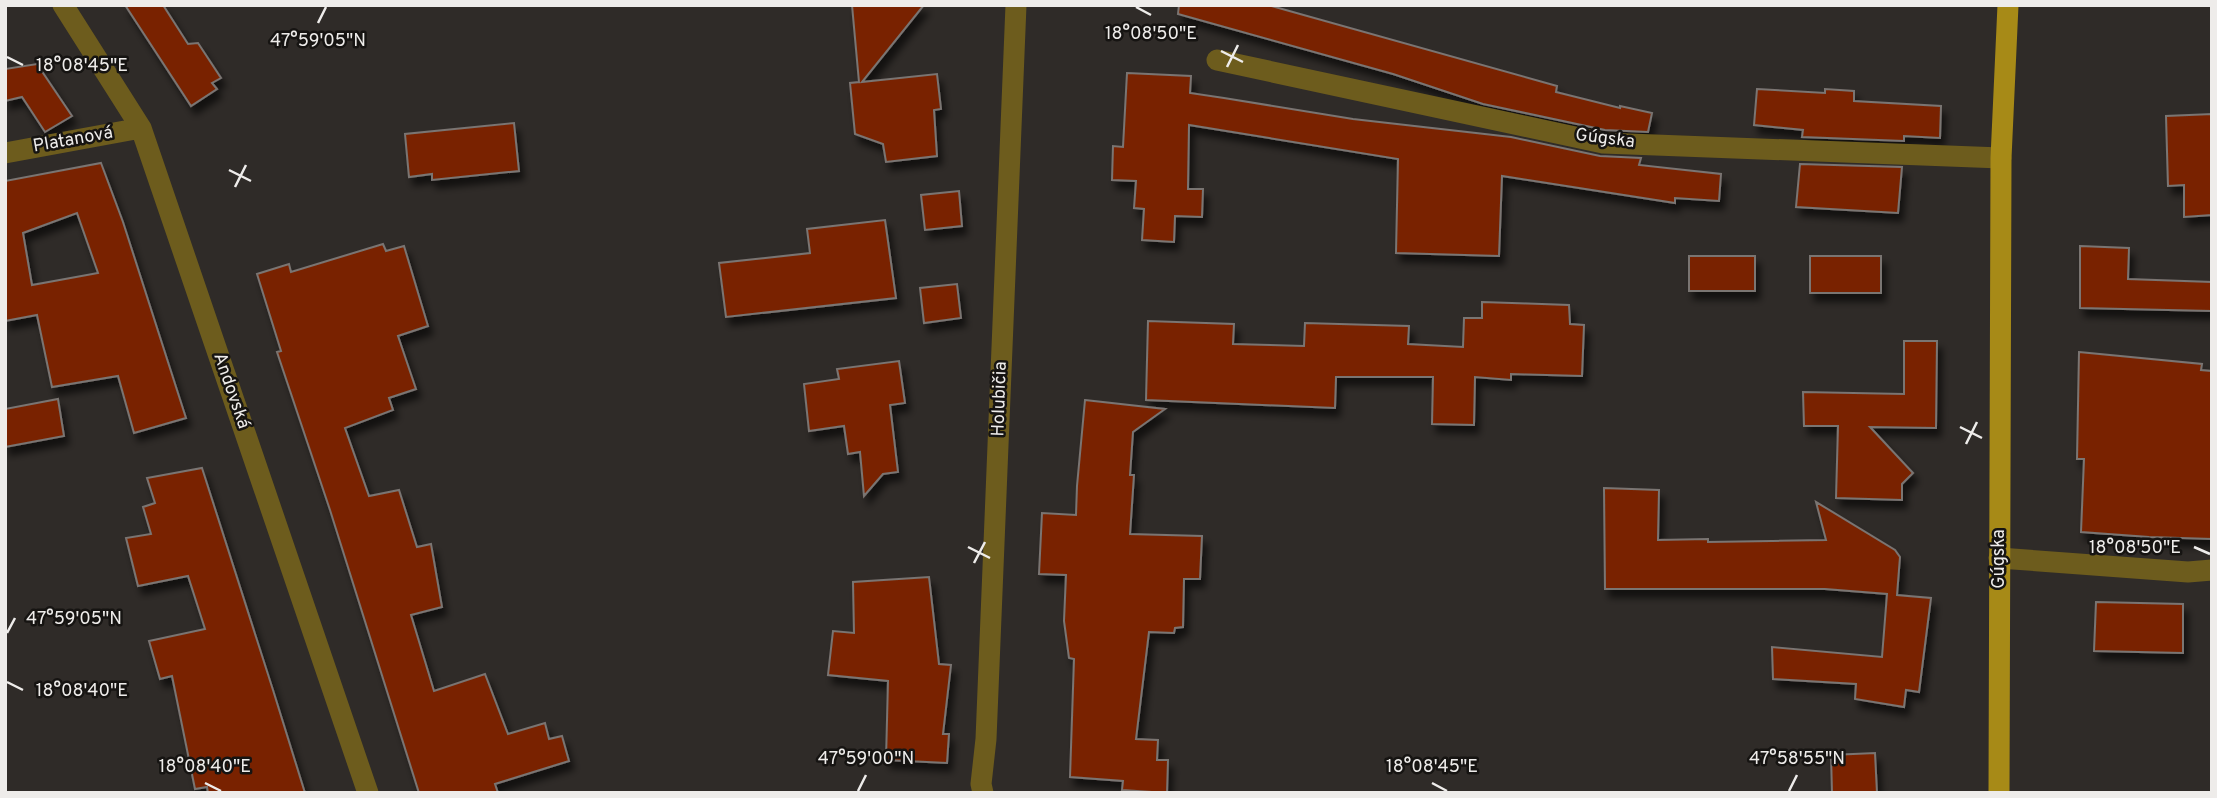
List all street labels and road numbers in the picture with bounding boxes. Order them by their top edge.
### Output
street label: Platanová [31,122,115,158]
street label: Gúgska [1574,124,1636,154]
street label: Andovská [207,350,255,432]
street label: Holubičia [987,361,1013,437]
street label: Gúgska [1988,529,2011,589]

